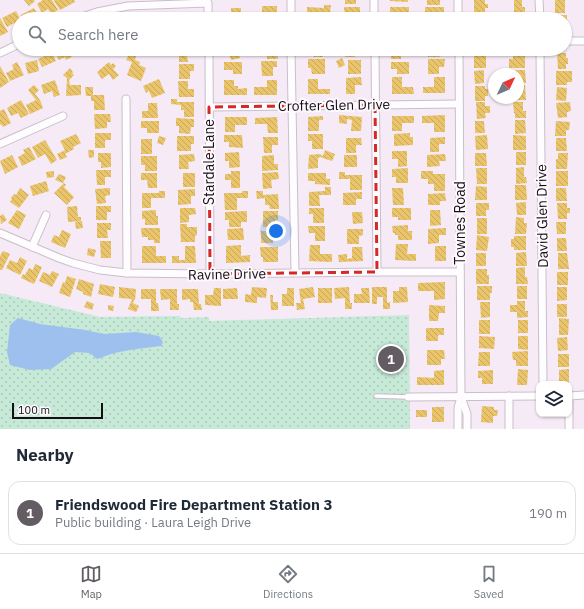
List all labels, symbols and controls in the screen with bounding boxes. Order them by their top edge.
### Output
search box [12,12,572,56]
icon: search [26,23,48,45]
text: Search here [58,25,138,44]
north arrow [488,68,524,104]
street label: Crofter Glen Drive [278,95,390,115]
street label: Stardale Lane [200,119,218,205]
street label: David Glen Drive [532,164,552,268]
street label: Townes Road [451,181,469,265]
your location [266,221,286,241]
street label: Ravine Drive [188,264,266,284]
pin: 1 [378,344,404,374]
map controls [536,381,572,417]
button: layers [536,381,572,417]
scale bar [12,401,103,420]
text: 100 m [18,403,50,417]
text: Nearby [16,444,74,466]
text: Friendswood Fire Department Station 3 [55,495,333,514]
text: 1 [26,505,34,522]
text: 190 m [529,505,567,522]
text: Public building · Laura Leigh Drive [55,514,251,531]
tab: Map [80,563,102,601]
tab: Directions [263,563,313,601]
tab: Saved [474,563,504,601]

